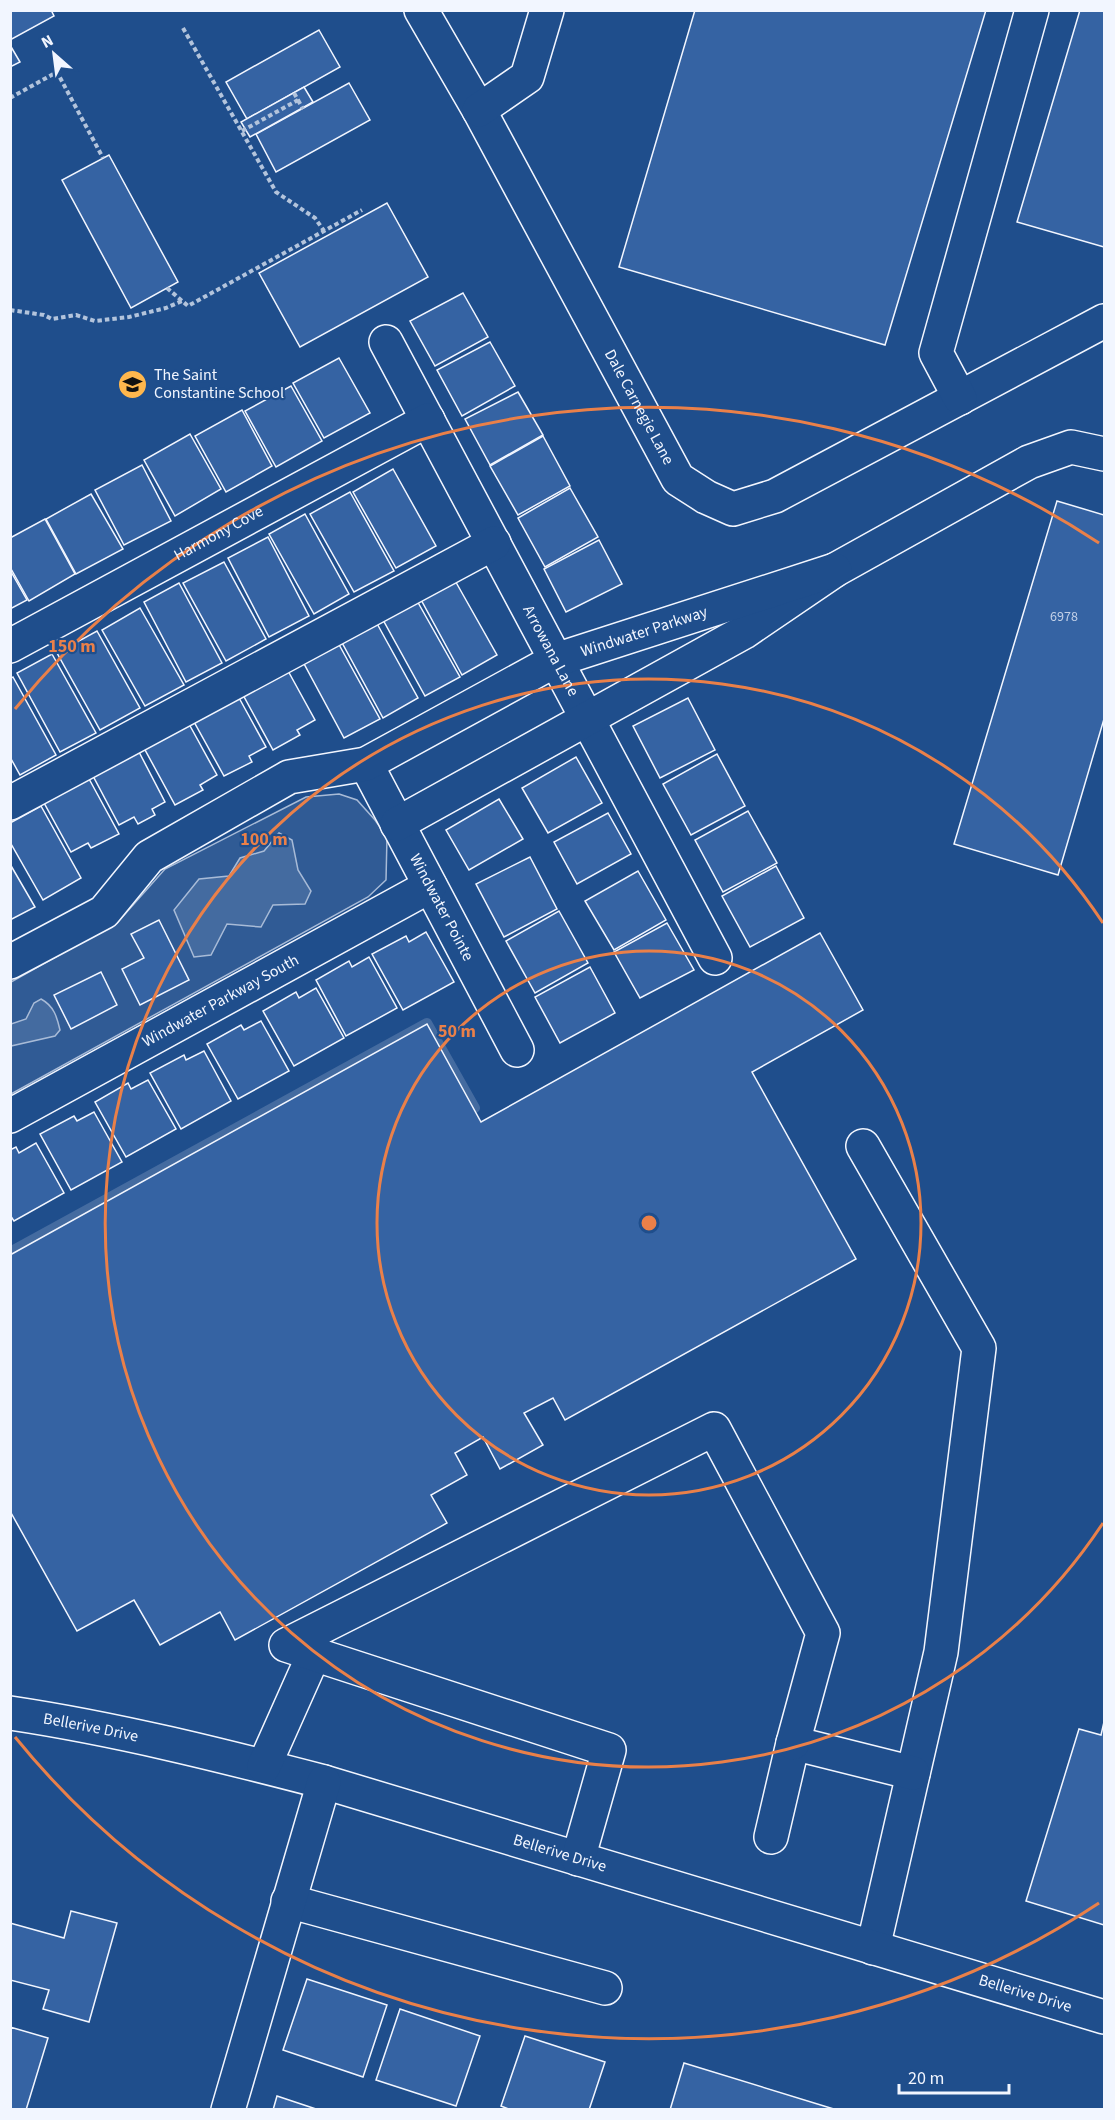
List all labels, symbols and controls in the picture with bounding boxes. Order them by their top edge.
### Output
north arrow [24,24,84,84]
text: N [38,29,57,54]
street label: Dale Carnegie Lane [599,345,679,469]
place label: The Saint Constantine School [154,364,284,404]
school or university icon: The Saint Constantine School [117,368,149,400]
street label: Harmony Cove [170,500,267,566]
street label: Arrowana Lane [518,601,584,700]
street label: Windwater Parkway [578,601,711,662]
house number: 6978 [1050,607,1078,627]
text: 150 m [48,634,96,659]
text: 100 m [240,827,288,852]
street label: Windwater Pointe [404,850,479,965]
street label: Windwater Parkway South [138,949,303,1053]
text: 50 m [438,1019,476,1044]
centre of rings [639,1213,659,1233]
street label: Bellerive Drive [42,1707,140,1747]
street label: Bellerive Drive [511,1829,609,1878]
street label: Bellerive Drive [976,1969,1075,2018]
scale bar [899,2057,1008,2095]
text: 20 m [908,2066,944,2091]

